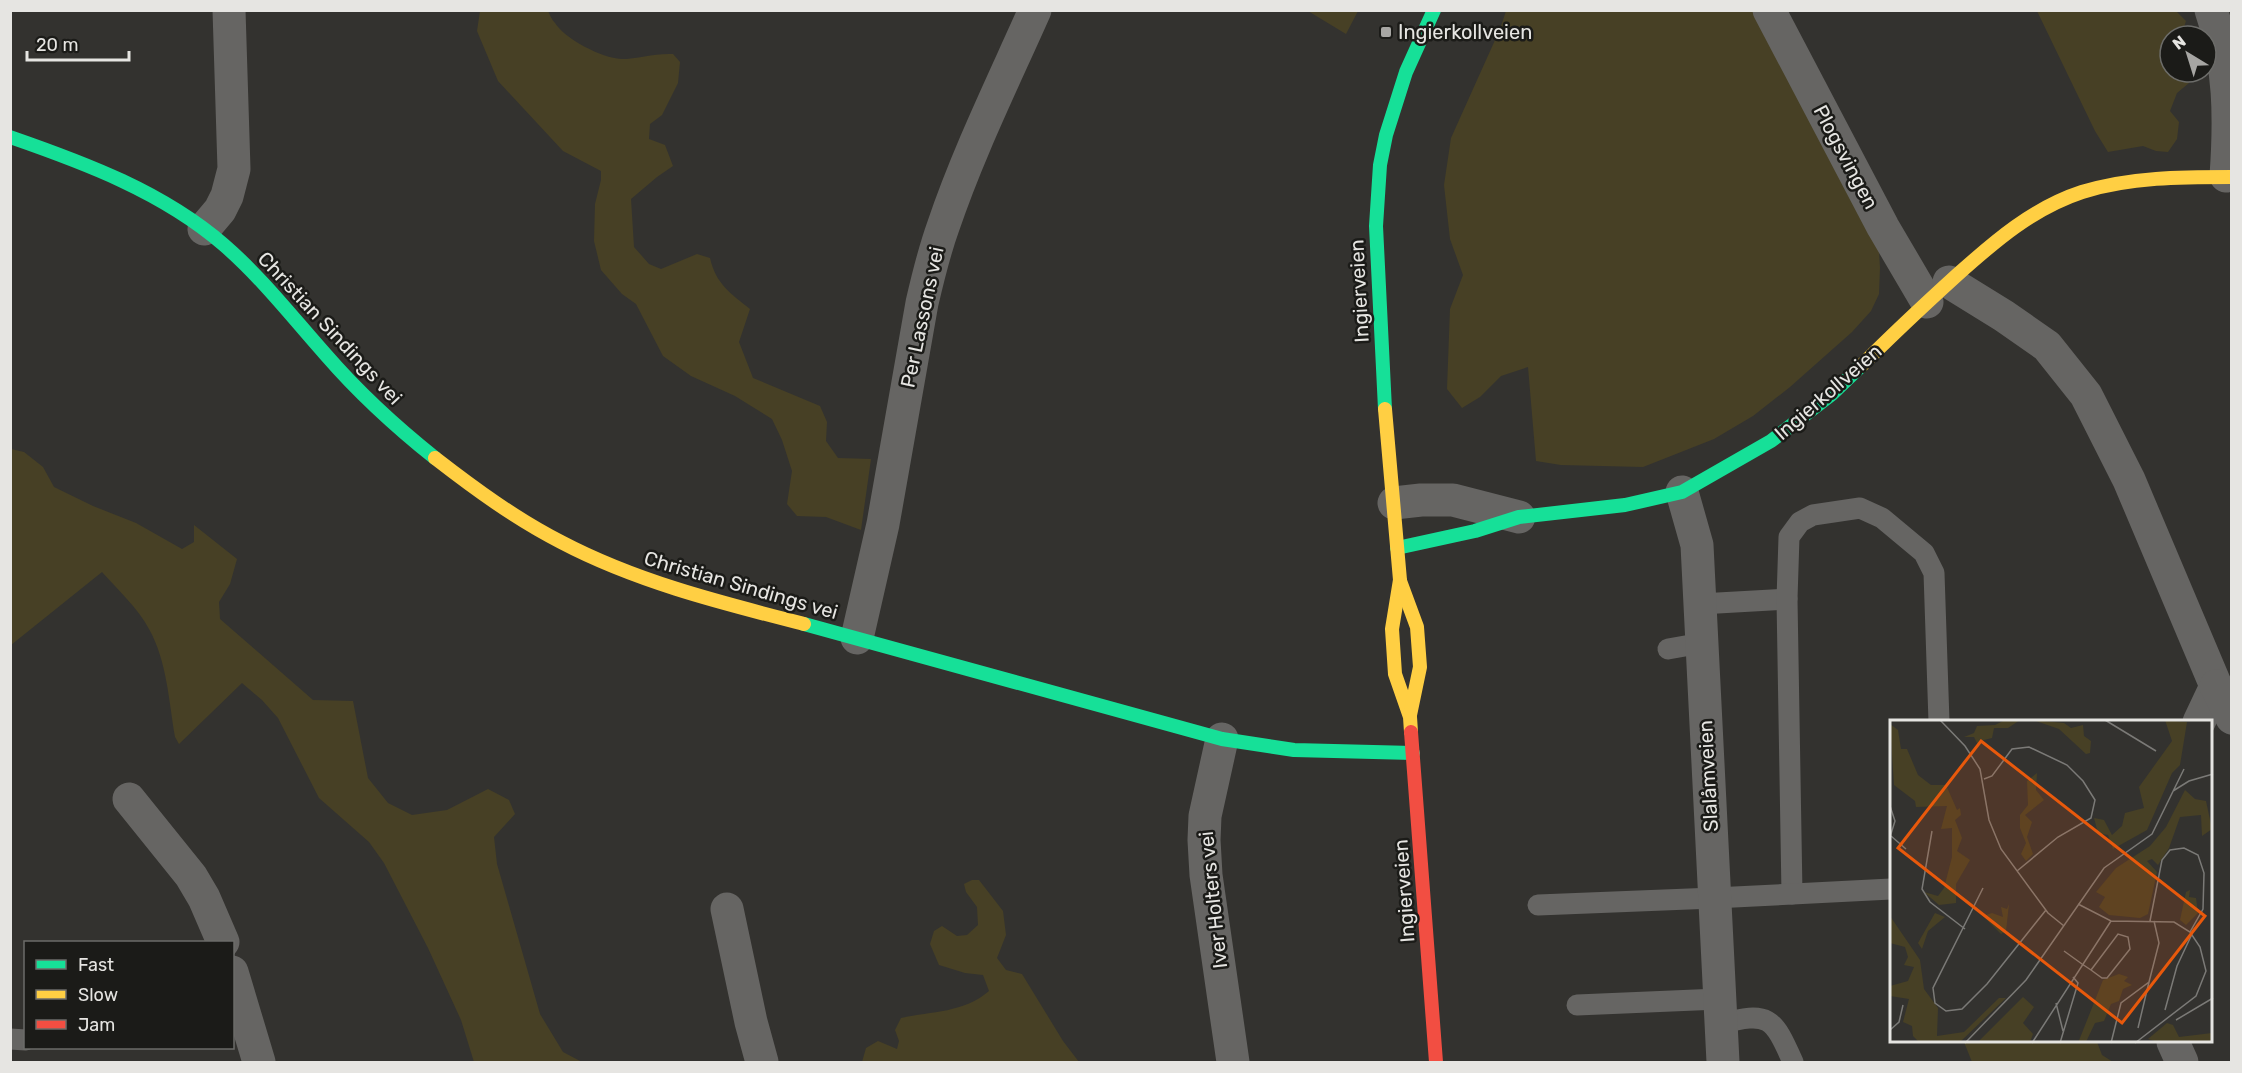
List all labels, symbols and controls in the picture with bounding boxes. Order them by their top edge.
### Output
place label: Ingierkollveien [1398,20,1532,44]
scale bar [27,24,129,62]
north arrow [2158,24,2218,84]
marker: Ingierkollveien [1379,25,1393,39]
text: N [2169,32,2189,54]
text: 20 m [36,34,78,56]
street label: Plogsvingen [1809,101,1883,213]
street label: Ingierveien [1344,239,1374,343]
street label: Per Lassons vei [895,244,949,390]
street label: Christian Sindings vei [253,247,407,409]
street label: Ingierkollveien [1769,339,1887,445]
street label: Christian Sindings vei [641,546,841,624]
street label: Slalåmveien [1693,720,1723,832]
inset map [1890,720,2212,1043]
street label: Iver Holters vei [1194,830,1232,970]
street label: Ingierveien [1388,839,1420,943]
legend [24,941,234,1049]
text: Fast [78,954,114,976]
text: Slow [78,984,118,1006]
text: Jam [78,1014,115,1036]

